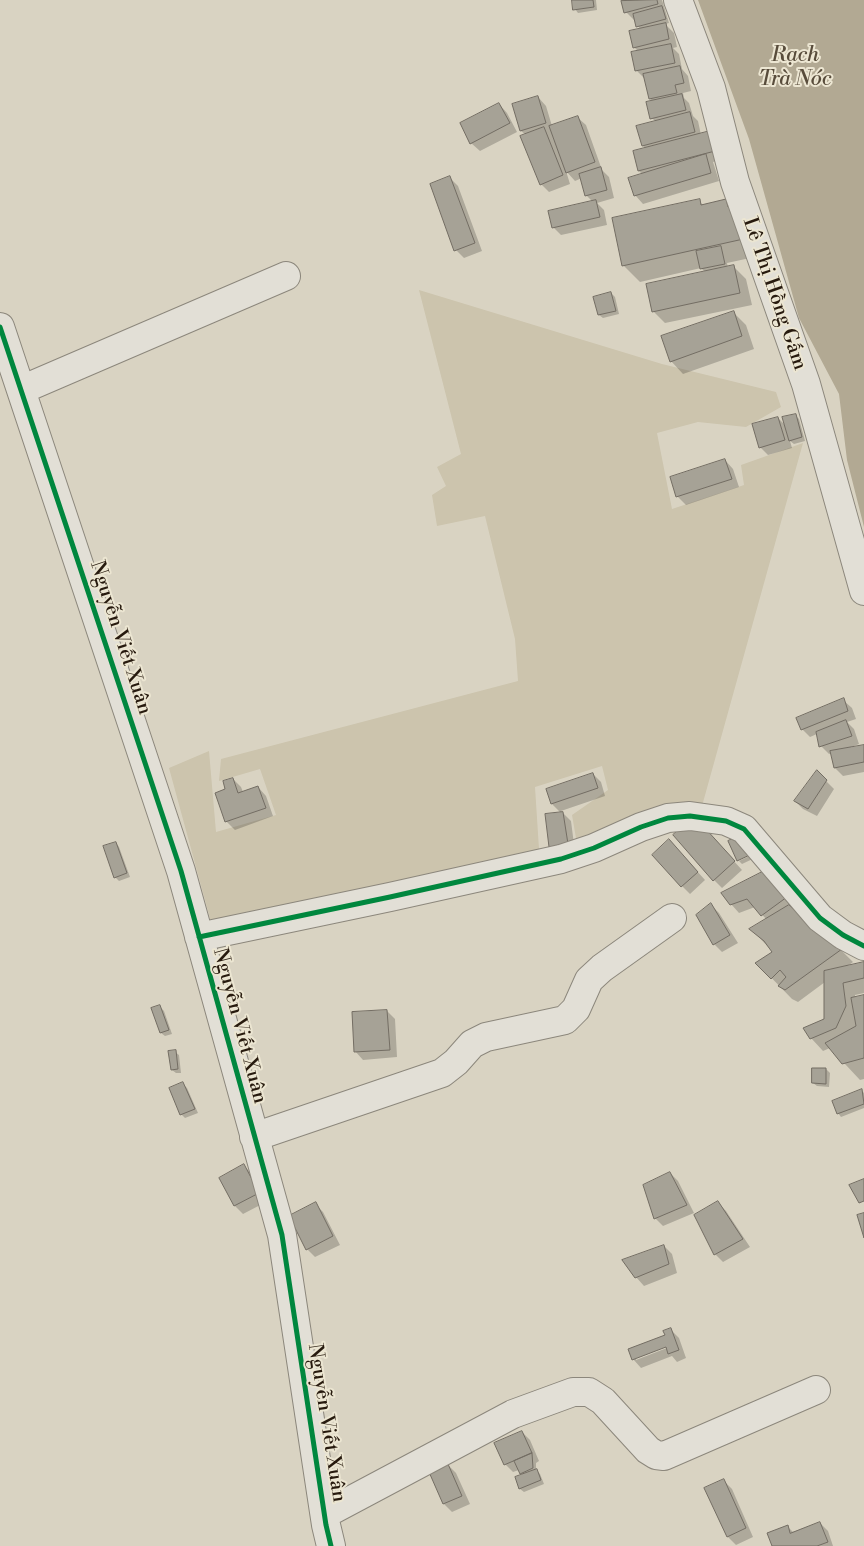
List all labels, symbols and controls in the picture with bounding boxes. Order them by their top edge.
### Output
water label: Rạch Trà Nóc [758,43,832,93]
street label: Lê Thị Hồng Gấm [737,215,811,373]
street label: Nguyễn Viết Xuân [84,558,156,718]
street label: Nguyễn Viết Xuân [207,946,271,1106]
street label: Nguyễn Viết Xuân [302,1342,350,1504]

